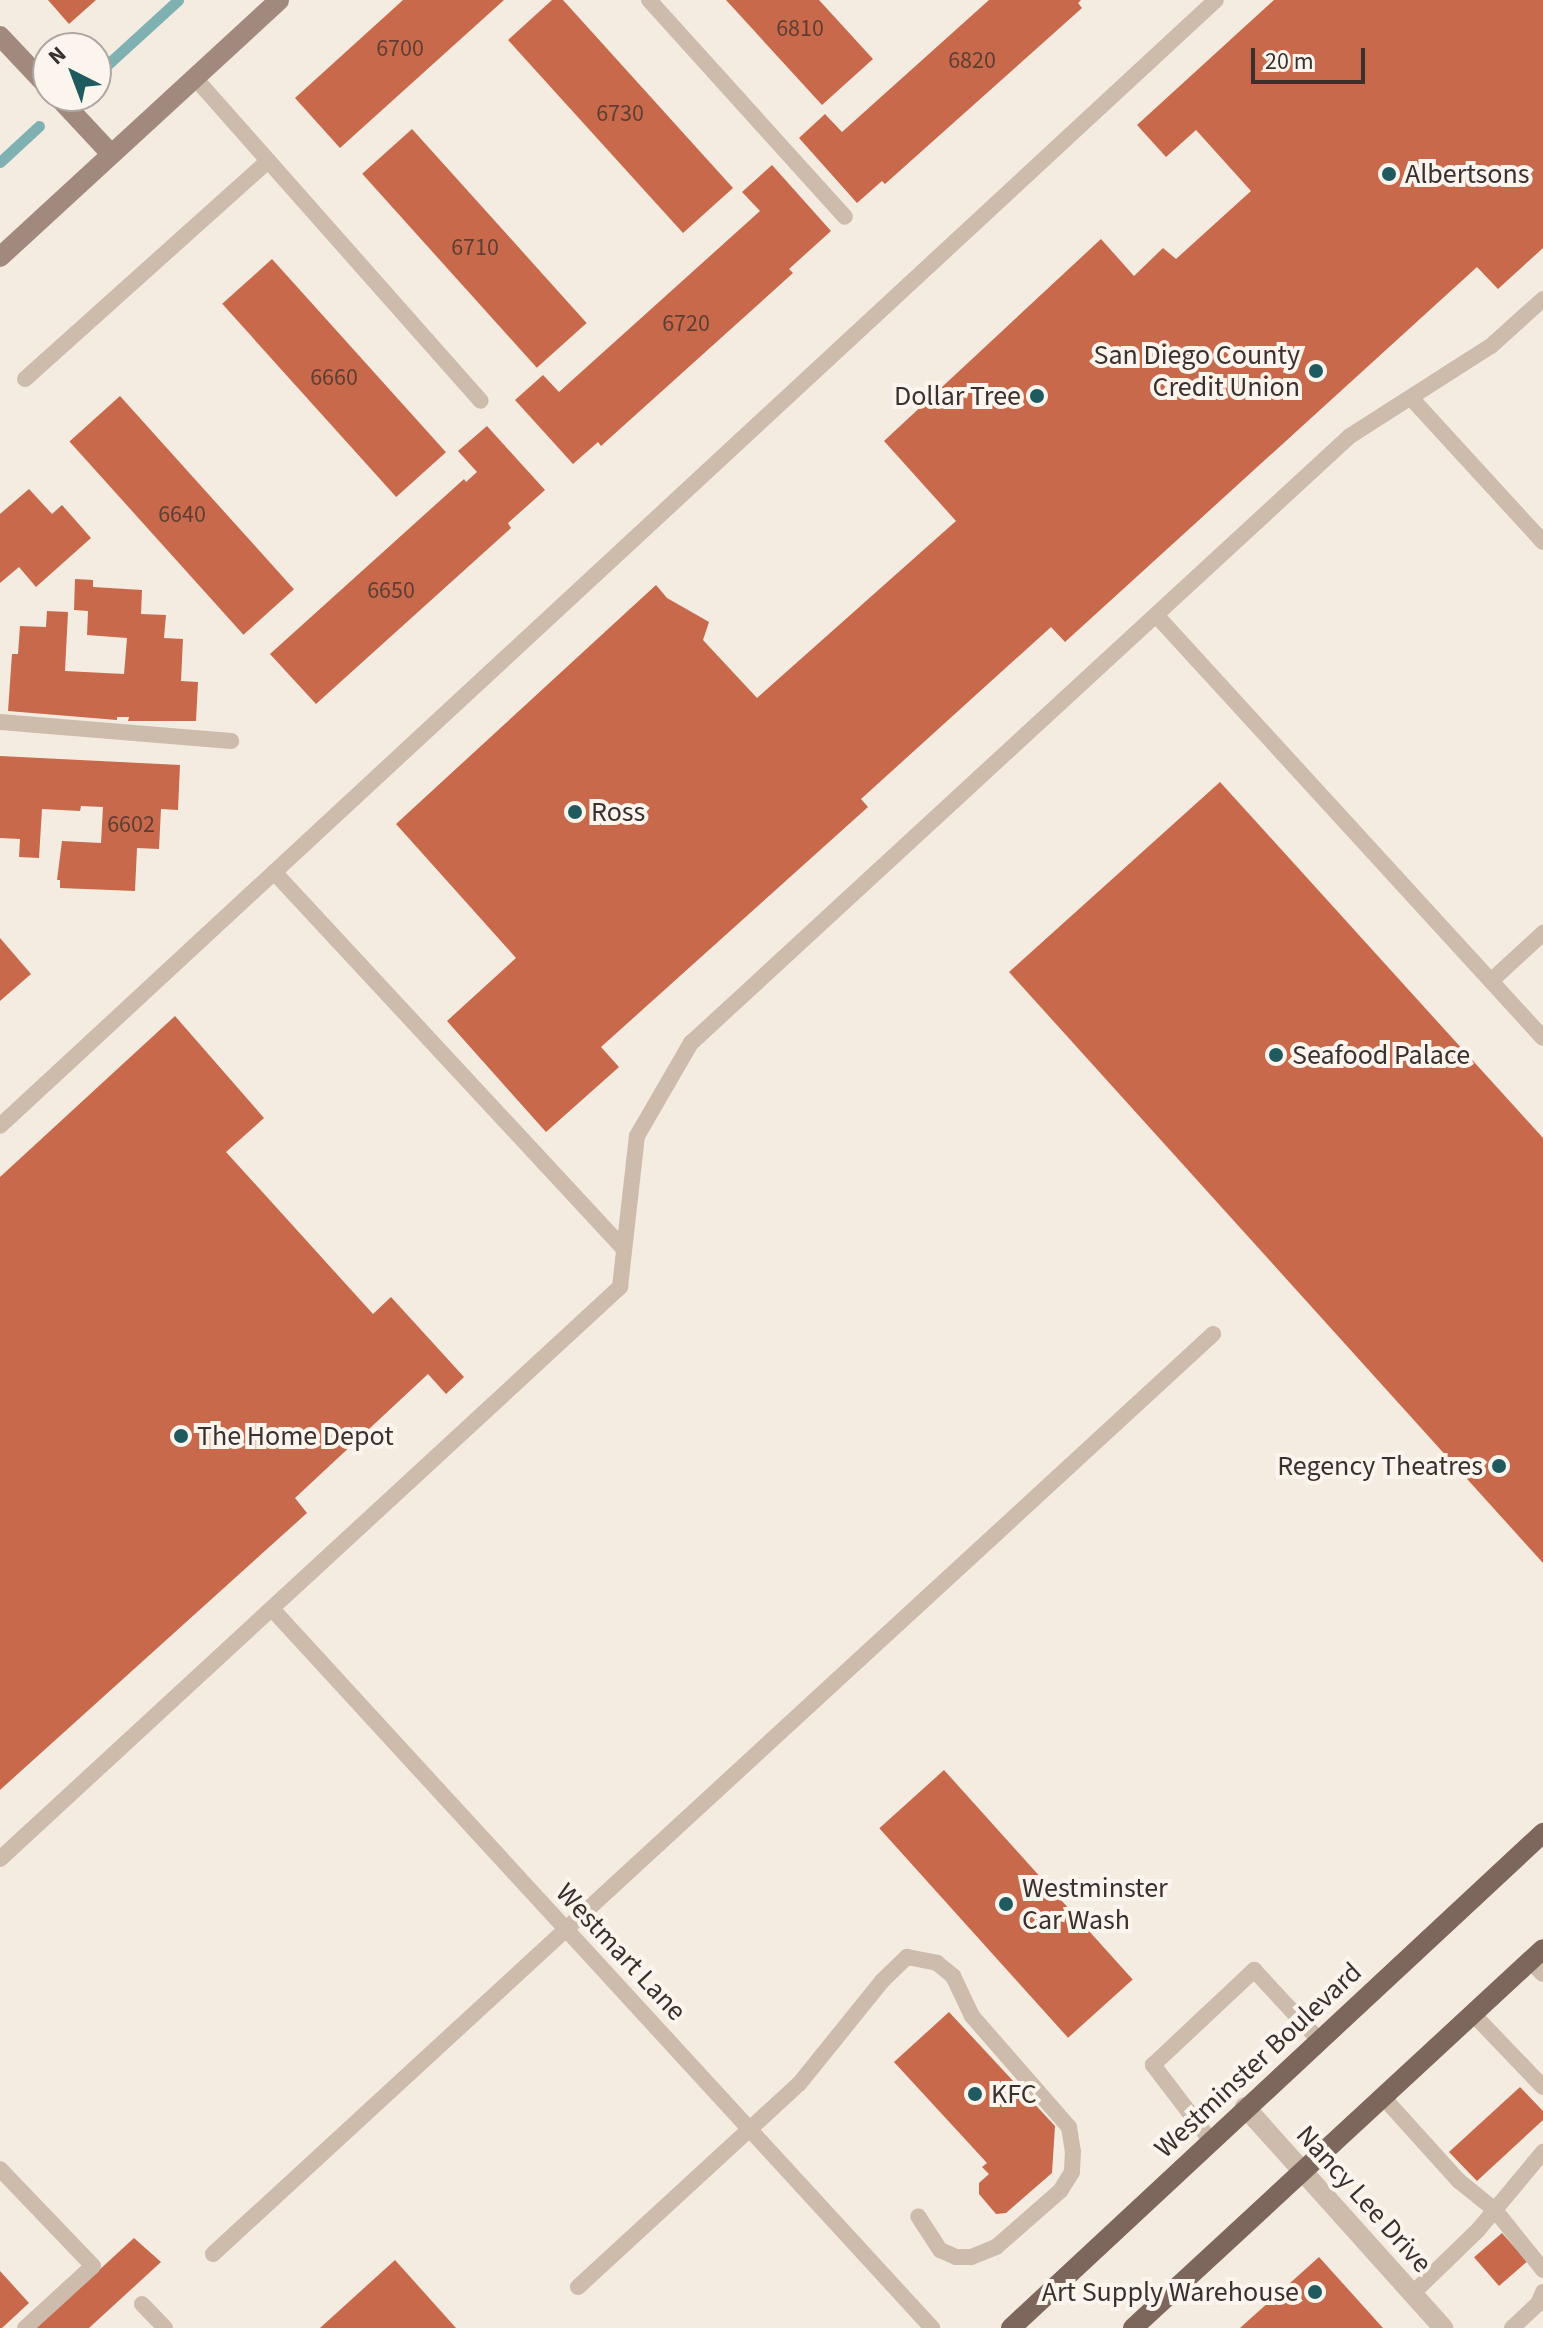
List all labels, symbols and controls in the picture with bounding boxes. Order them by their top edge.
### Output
house number: 6810 [776,15,824,43]
north arrow [32,32,112,112]
scale bar [1255,32,1369,82]
house number: 6700 [376,35,424,63]
text: N [41,39,73,72]
text: 20 m [1265,44,1314,79]
house number: 6820 [948,47,996,75]
house number: 6730 [596,100,644,128]
place label: Albertsons [1405,157,1530,191]
marker: Albertsons [1380,165,1398,183]
house number: 6710 [451,234,499,262]
house number: 6720 [662,310,710,338]
place label: San Diego County Credit Union [1094,338,1300,404]
marker: San Diego County Credit Union [1307,362,1325,380]
house number: 6660 [310,364,358,392]
place label: Dollar Tree [894,379,1021,413]
marker: Dollar Tree [1028,387,1046,405]
house number: 6640 [158,501,206,529]
house number: 6650 [367,577,415,605]
place label: Ross [591,795,645,829]
marker: Ross [566,803,584,821]
house number: 6602 [107,811,155,839]
place label: Seafood Palace [1292,1038,1470,1072]
marker: Seafood Palace [1267,1046,1285,1064]
place label: The Home Depot [197,1419,394,1453]
marker: The Home Depot [172,1427,190,1445]
place label: Regency Theatres [1277,1449,1483,1483]
marker: Regency Theatres [1490,1457,1508,1475]
place label: Westminster Car Wash [1022,1871,1168,1937]
street label: Westmart Lane [549,1876,693,2028]
marker: Westminster Car Wash [997,1895,1015,1913]
street label: Westminster Boulevard [1147,1955,1369,2165]
place label: KFC [991,2077,1037,2111]
marker: KFC [966,2085,984,2103]
street label: Nancy Lee Drive [1289,2118,1439,2280]
place label: Art Supply Warehouse [1042,2275,1299,2309]
marker: Art Supply Warehouse [1306,2283,1324,2301]

